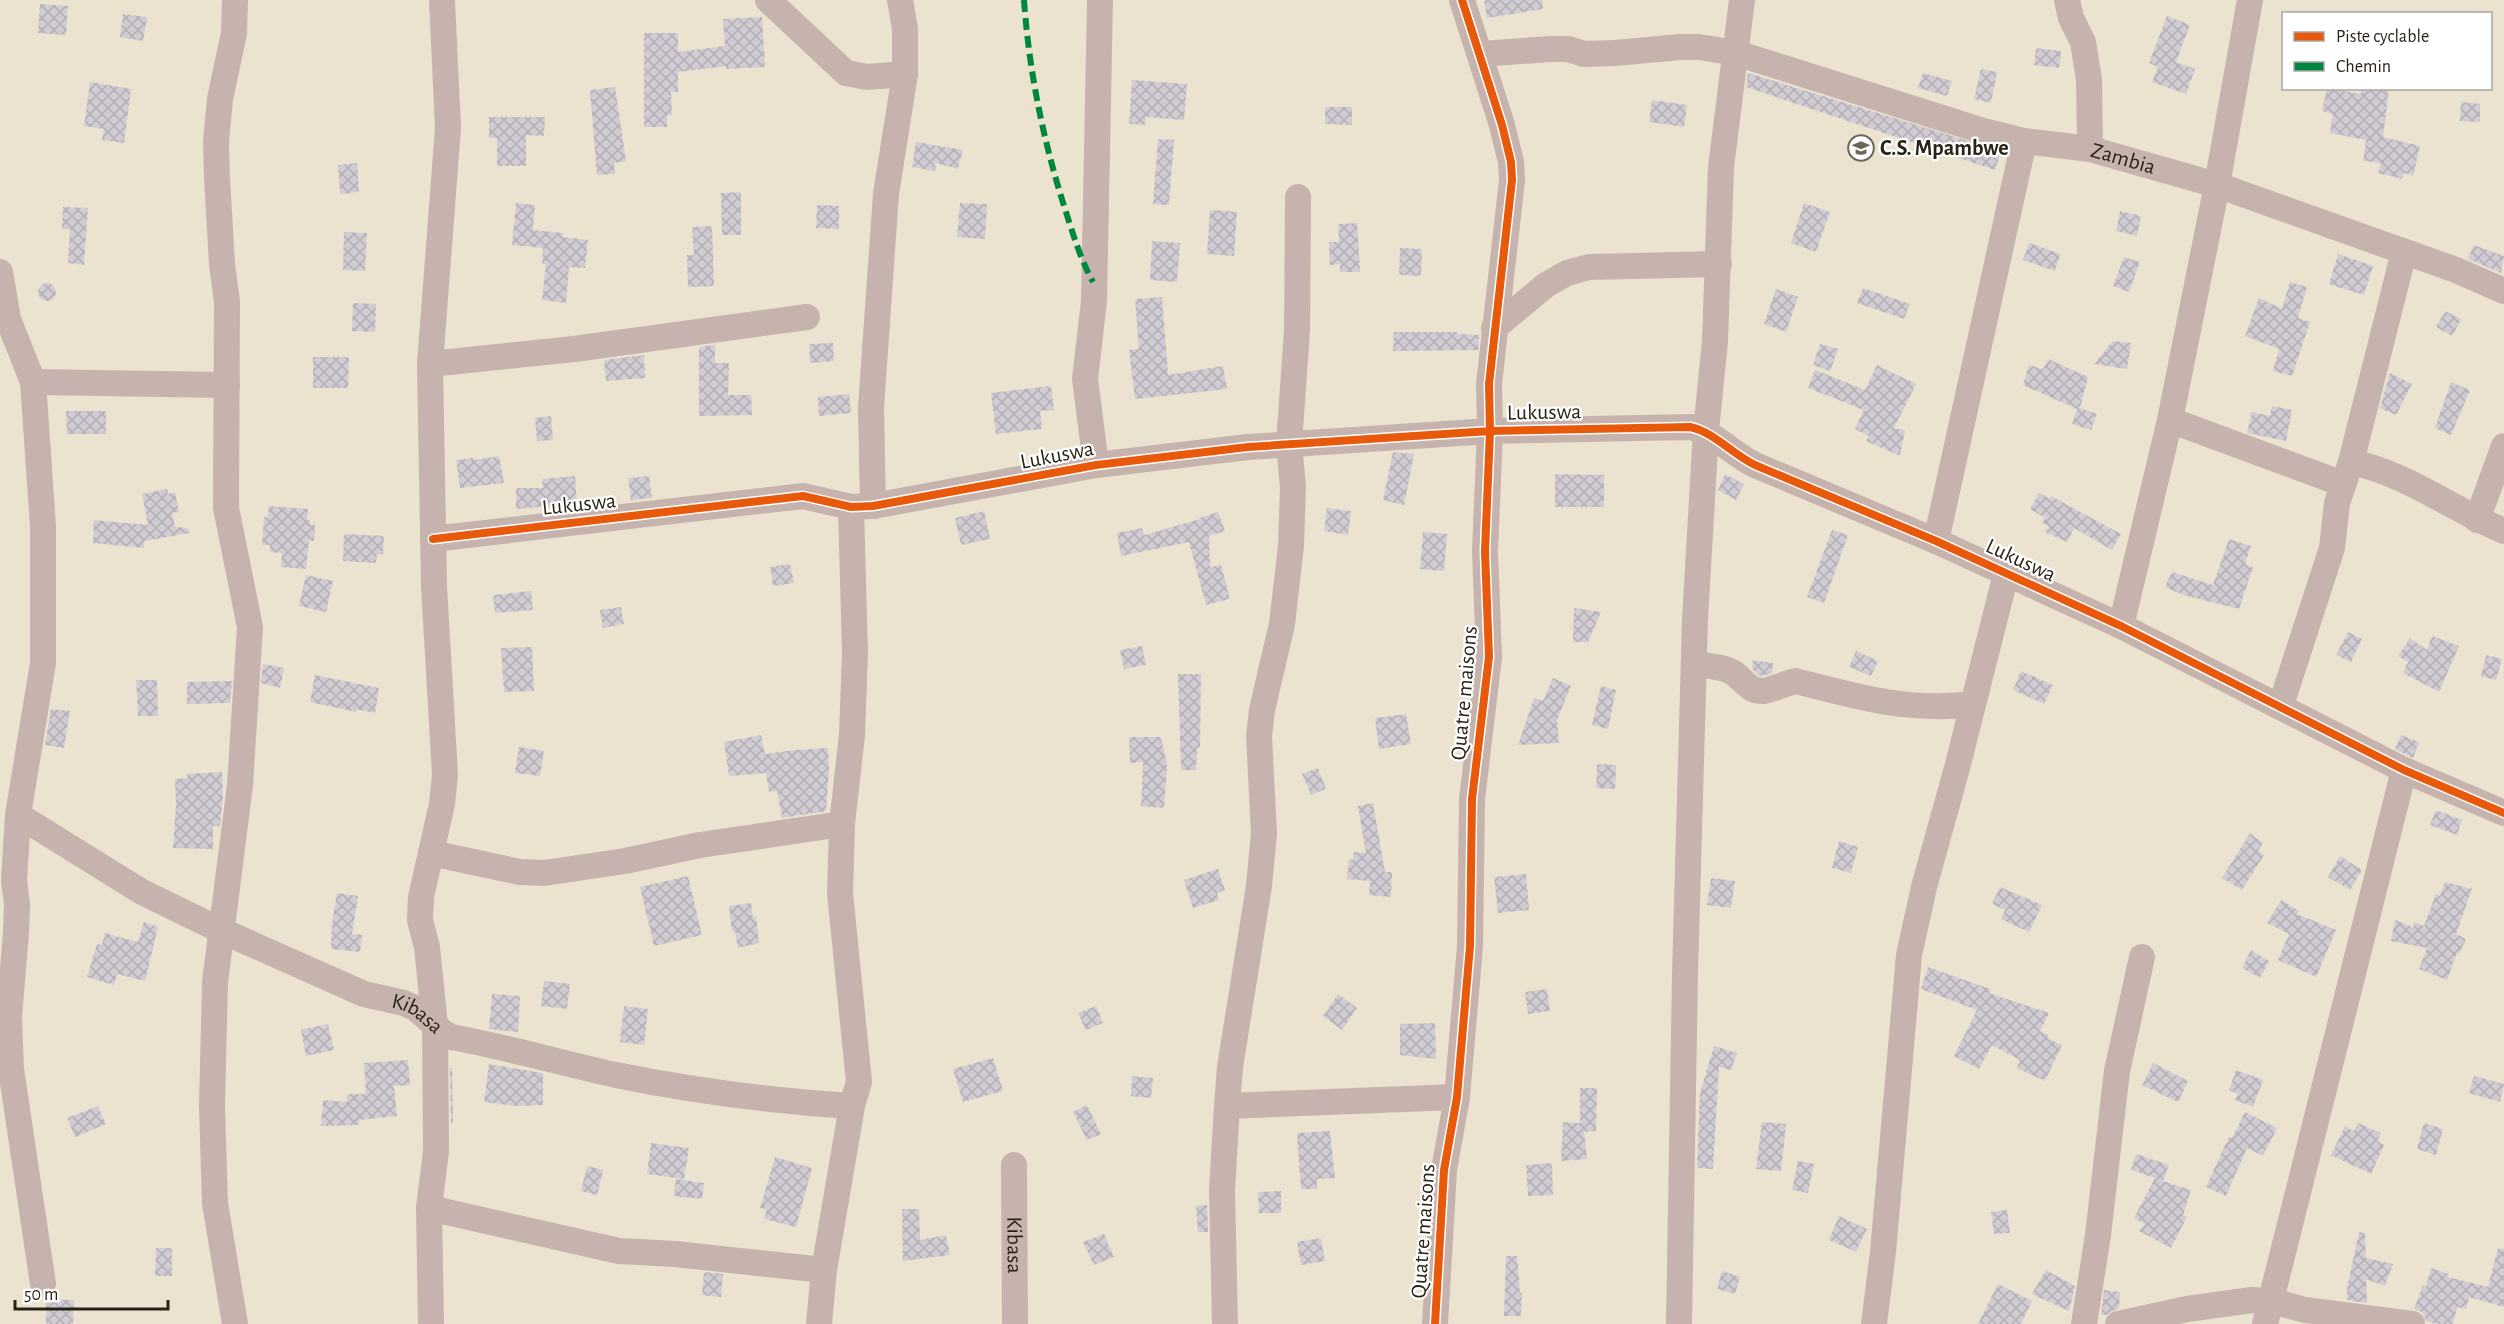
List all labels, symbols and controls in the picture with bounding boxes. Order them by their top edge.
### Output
legend [2282,12,2492,90]
text: Piste cyclable [2336,28,2429,46]
text: Chemin [2336,58,2391,76]
school or university icon: C.S. Mpambwe [1846,133,1876,163]
place label: C.S. Mpambwe [1880,137,2009,159]
street label: Zambia [2089,139,2158,178]
street label: Lukuswa [1507,400,1581,424]
street label: Lukuswa [1018,437,1096,473]
street label: Lukuswa [541,489,617,519]
street label: Lukuswa [1983,534,2059,586]
street label: Quatre maisons [1447,625,1481,761]
street label: Kibasa [390,990,447,1038]
street label: Quatre maisons [1407,1163,1439,1299]
street label: Kibasa [1003,1216,1026,1274]
scale bar [15,1273,168,1311]
text: 50 m [24,1286,58,1304]

